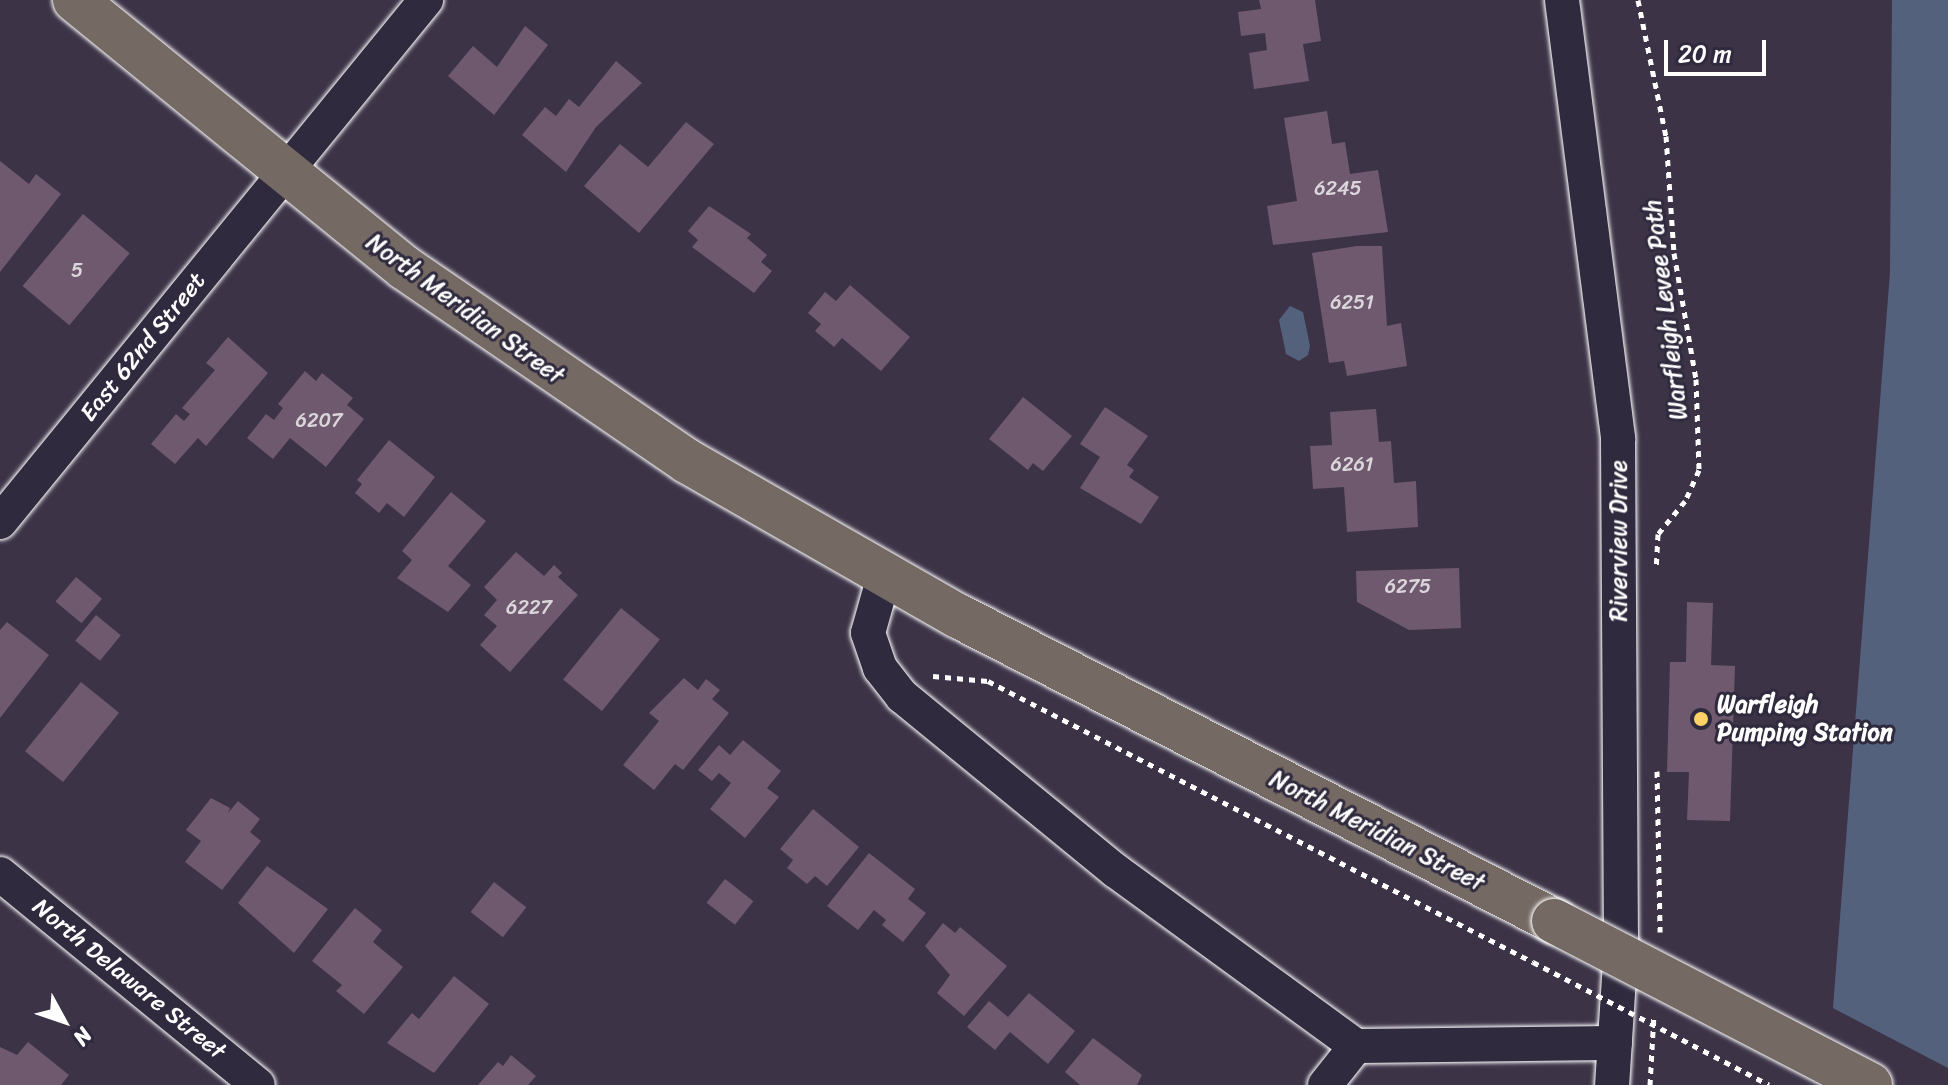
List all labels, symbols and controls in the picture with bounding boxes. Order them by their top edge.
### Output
scale bar [1668,24,1770,74]
text: 20 m [1678,33,1732,75]
house number: 6245 [1314,176,1362,200]
street label: Warfleigh Levee Path [1638,198,1694,422]
street label: North Meridian Street [361,228,569,390]
house number: 5 [71,258,83,282]
street label: East 62nd Street [74,267,212,427]
house number: 6251 [1330,290,1374,314]
house number: 6207 [296,408,342,432]
house number: 6261 [1331,452,1373,476]
street label: Riverview Drive [1605,460,1633,622]
house number: 6275 [1385,574,1431,598]
house number: 6227 [506,595,552,619]
place label: Warfleigh Pumping Station [1717,691,1893,747]
marker: Warfleigh Pumping Station [1692,710,1710,728]
street label: North Meridian Street [1265,764,1489,898]
street label: North Delaware Street [27,892,231,1066]
north arrow [24,981,104,1061]

